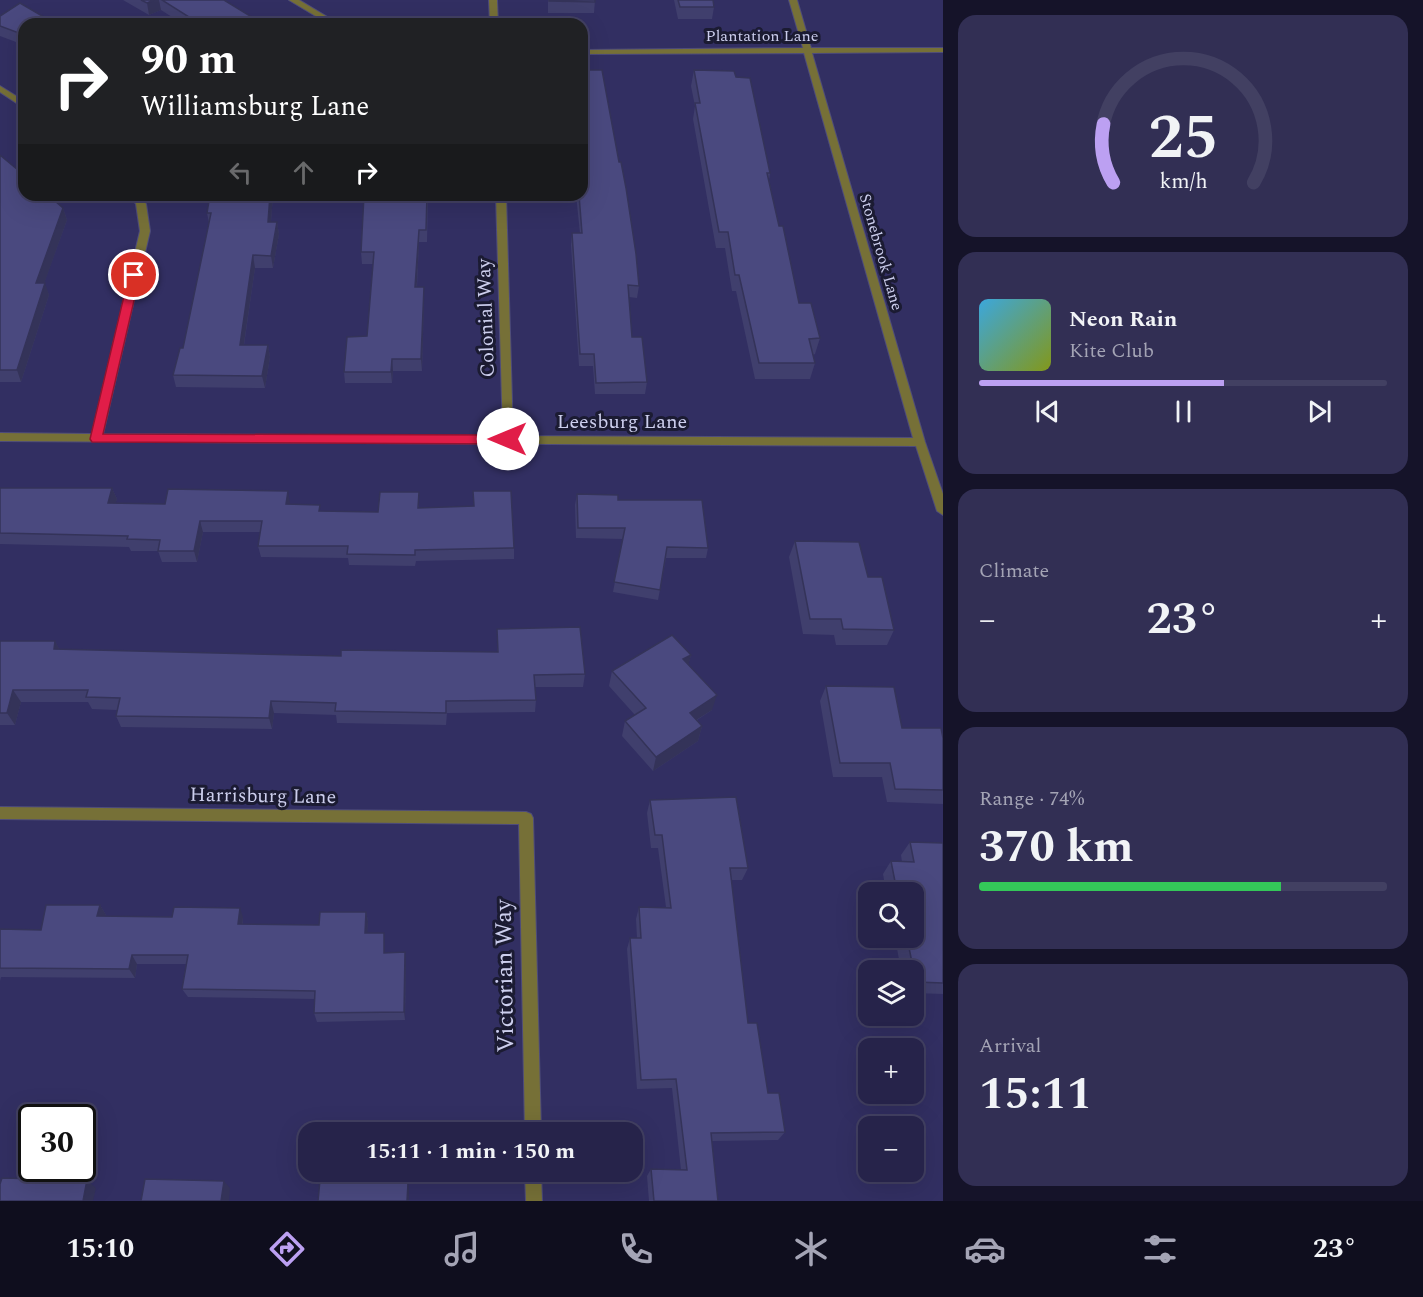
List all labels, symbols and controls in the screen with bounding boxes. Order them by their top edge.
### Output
street label: Plantation Lane [705,24,819,48]
text: 90 m [141,29,236,92]
icon: right [42,42,120,120]
text: Williamsburg Lane [141,86,369,128]
text: 25 [1148,91,1218,186]
icon: left [224,156,257,189]
icon: ahead [287,156,320,189]
icon: right [350,156,383,189]
text: km/h [1159,165,1207,198]
street label: Stonebrook Lane [853,191,909,313]
pin [108,249,159,300]
street label: Colonial Way [469,257,503,378]
icon: arrive [117,258,150,291]
text: Neon Rain [1069,303,1177,336]
text: Kite Club [1069,336,1154,366]
icon: previous [1031,395,1064,428]
icon: pause [1167,395,1200,428]
icon: next [1303,395,1336,428]
position arrow [476,407,540,471]
street label: Leesburg Lane [557,407,687,437]
text: Climate [979,556,1049,586]
text: 23° [1147,585,1220,654]
text: − [979,595,996,645]
text: + [1371,595,1387,645]
street label: Harrisburg Lane [189,780,337,812]
text: Range · 74% [979,784,1084,814]
text: 370 km [979,813,1134,882]
map controls [858,882,924,1182]
button: search [858,882,924,948]
street label: Victorian Way [486,898,524,1053]
button: layers [858,960,924,1026]
text: Arrival [979,1031,1041,1061]
button: + [858,1038,924,1104]
text: 15:11 [979,1060,1092,1129]
speed limit sign: 30 [18,1104,96,1182]
button: − [858,1116,924,1182]
text: 15:11 · 1 min · 150 m [366,1135,575,1168]
text: 15:10 [66,1228,134,1270]
icon: directions [266,1228,308,1270]
icon: music [441,1228,483,1270]
icon: phone [615,1228,657,1270]
icon: climate [790,1228,832,1270]
icon: car [964,1228,1006,1270]
icon: filters [1139,1228,1181,1270]
text: 23° [1313,1228,1357,1270]

